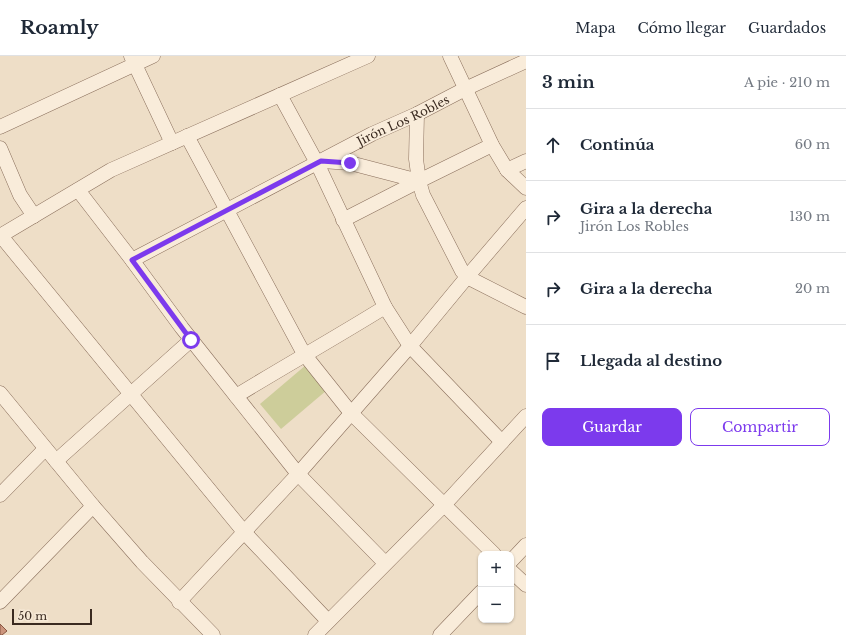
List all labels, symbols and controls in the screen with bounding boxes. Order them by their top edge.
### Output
text: Roamly [20,16,99,39]
text: Mapa [575,19,615,37]
text: Cómo llegar [637,19,726,37]
text: Guardados [748,19,826,37]
text: 3 min [542,72,595,93]
text: A pie · 210 m [744,74,830,91]
street label: Jirón Los Robles [352,91,452,149]
icon: ahead [542,134,564,156]
text: Continúa [580,135,654,154]
text: 60 m [795,136,830,153]
route end [341,154,359,172]
text: Gira a la derecha [580,199,712,218]
icon: right [542,206,564,228]
text: 130 m [789,208,830,225]
text: Jirón Los Robles [580,218,689,235]
icon: right [542,278,564,300]
text: Gira a la derecha [580,279,712,298]
text: 20 m [795,280,830,297]
route start [182,331,200,349]
icon: arrive [542,350,564,372]
text: Llegada al destino [580,351,722,370]
button: Guardar [542,408,682,446]
button: Compartir [690,408,830,446]
map controls [478,551,514,623]
button: + [478,551,514,587]
button: − [478,587,514,623]
scale bar [12,607,92,626]
text: 50 m [18,609,47,623]

